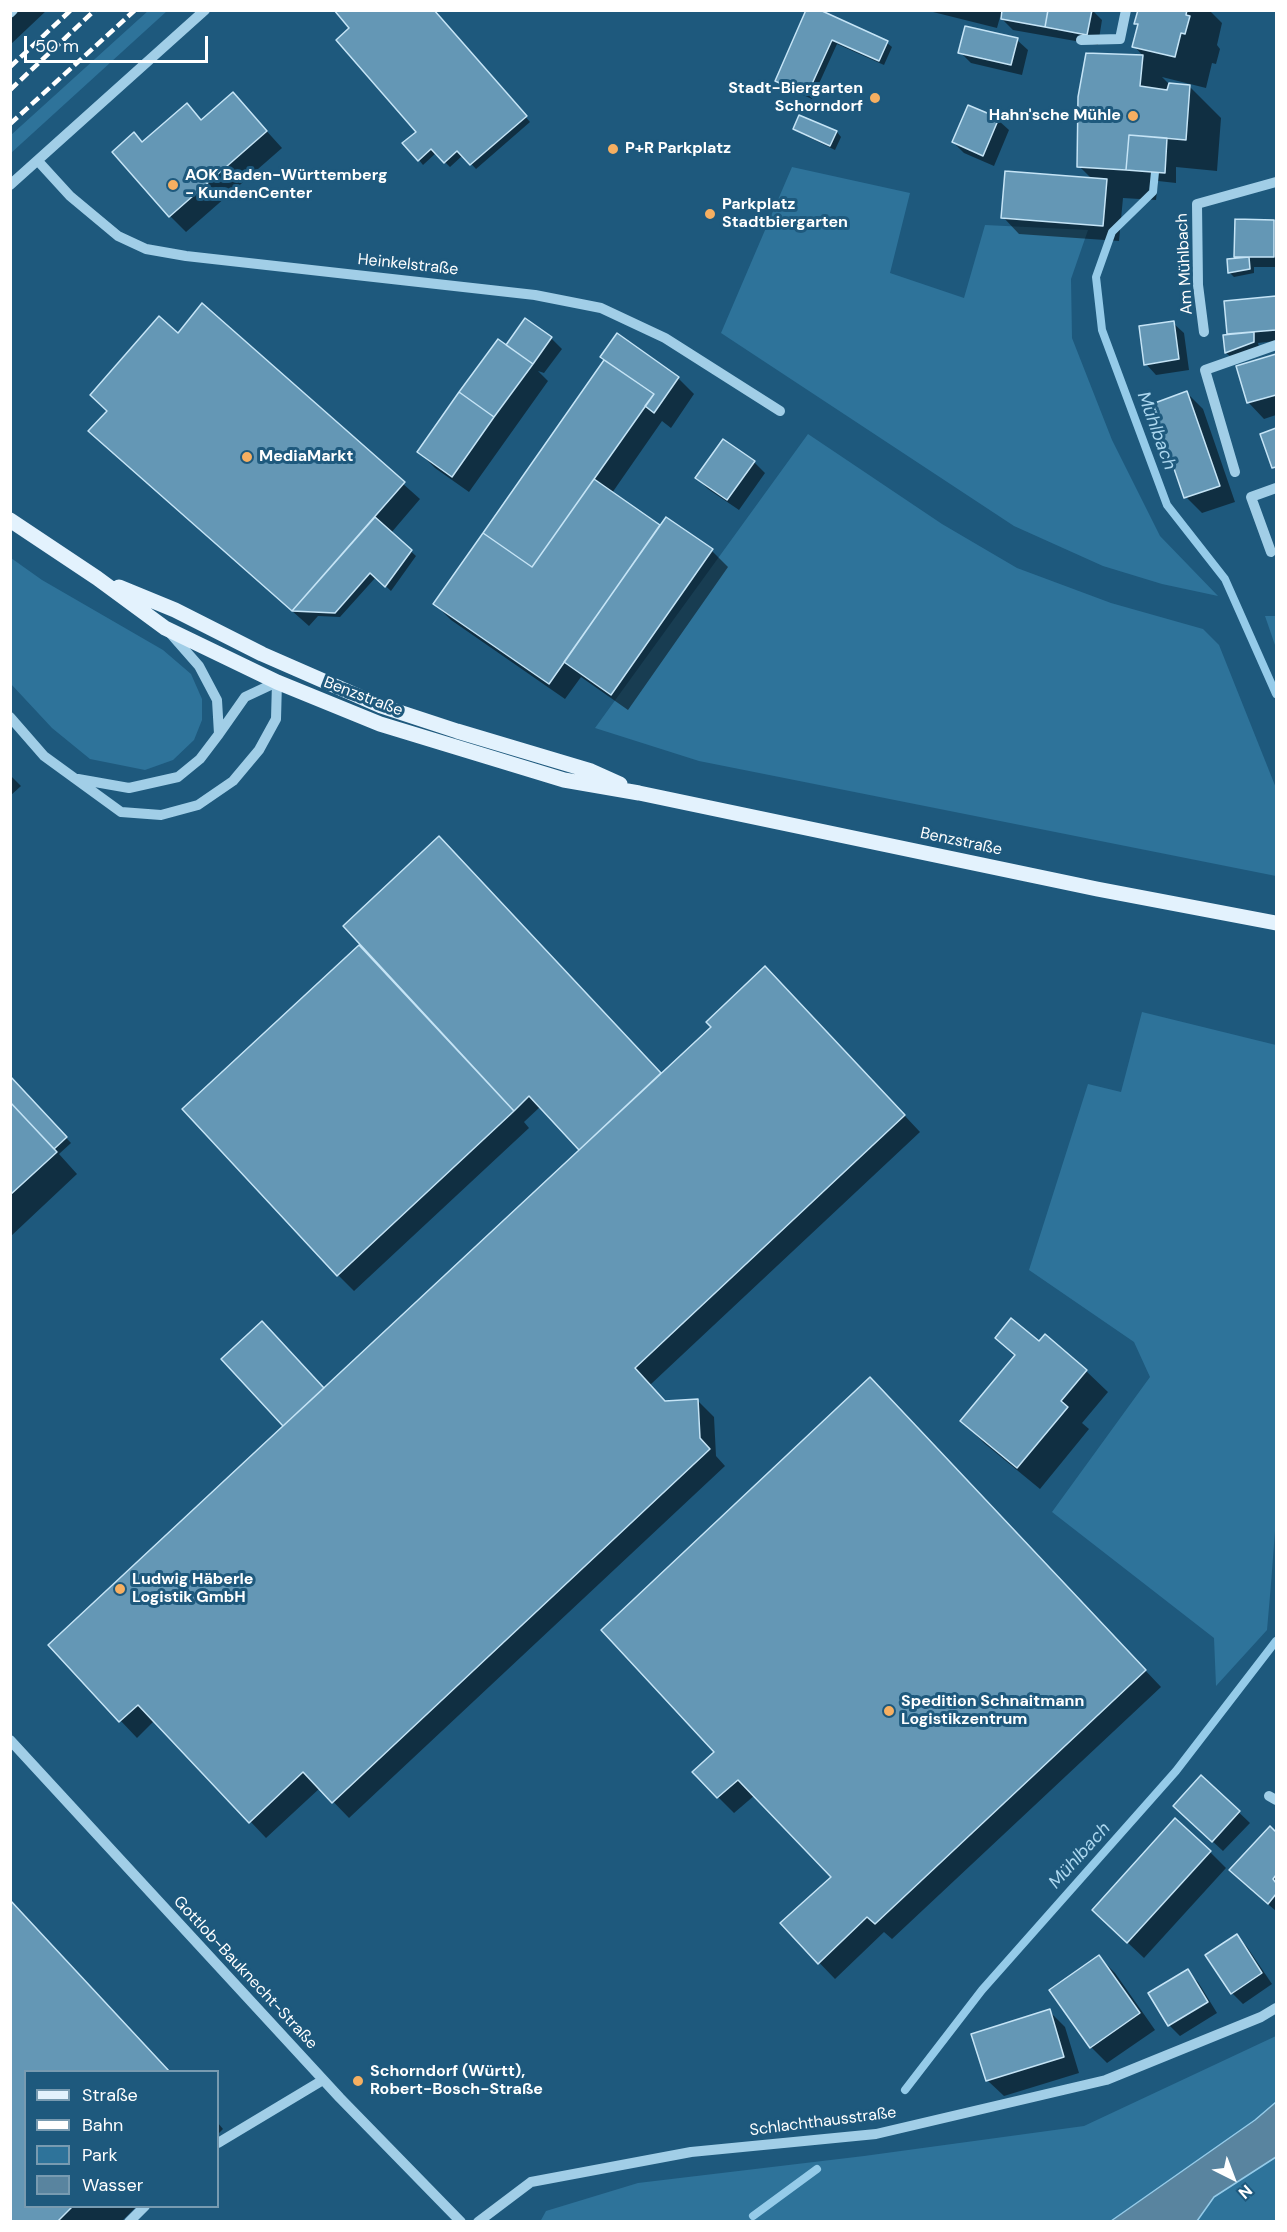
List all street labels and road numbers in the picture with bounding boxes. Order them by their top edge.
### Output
street label: Am Mühlbach [1173,213,1197,315]
street label: Heinkelstraße [357,250,459,280]
street label: Benzstraße [321,673,405,721]
street label: Benzstraße [918,824,1004,860]
street label: Gottlob-Bauknecht-Straße [169,1892,321,2054]
street label: Schlachthausstraße [749,2103,897,2141]

